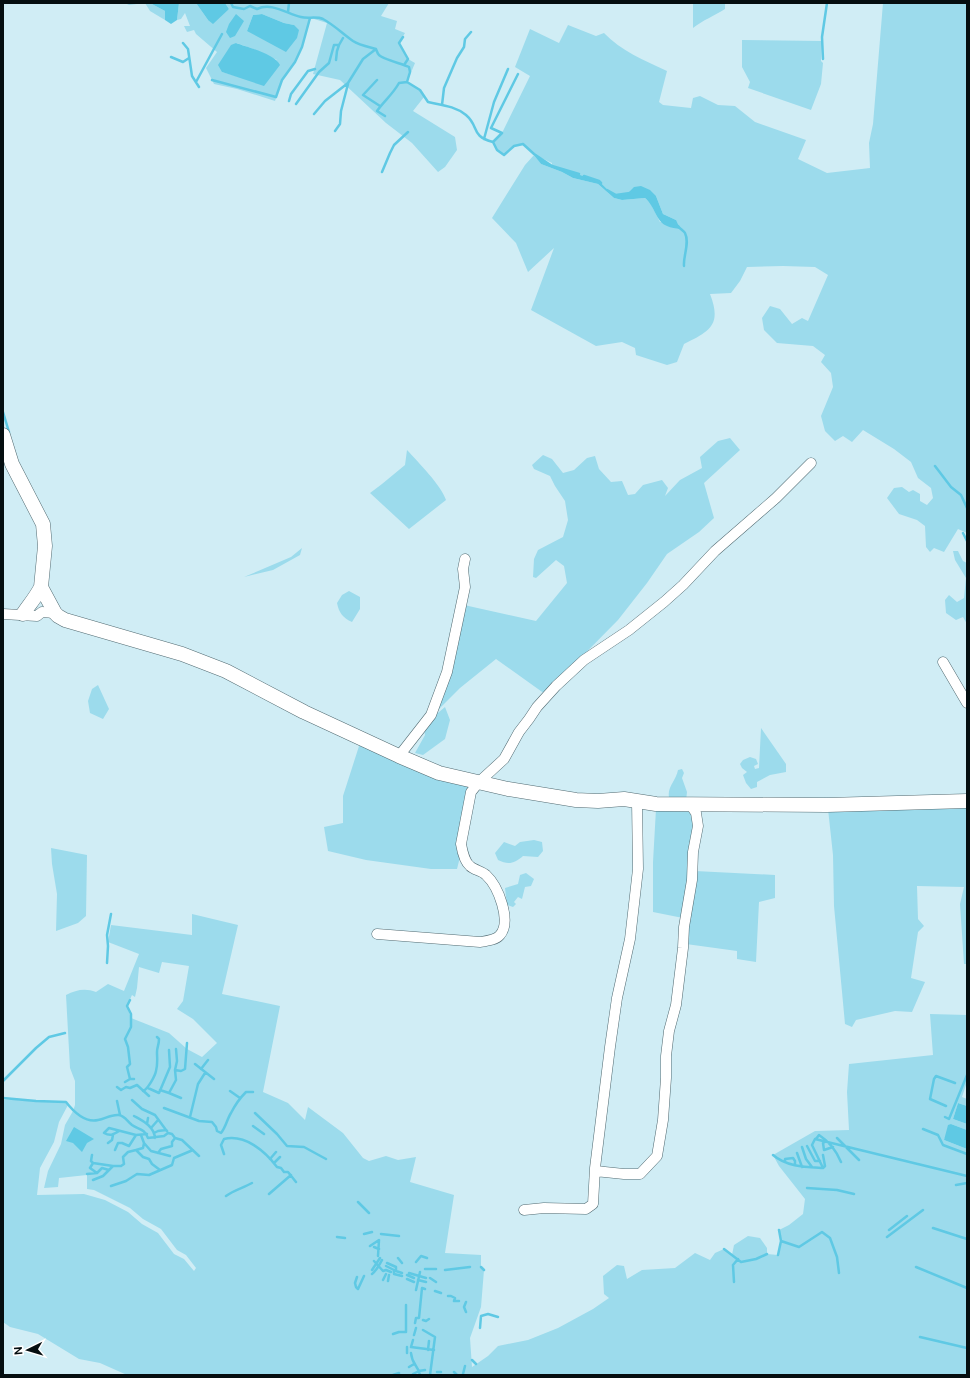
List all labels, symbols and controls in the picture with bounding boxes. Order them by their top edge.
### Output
north arrow [8,1330,48,1370]
text: N [12,1346,24,1356]

